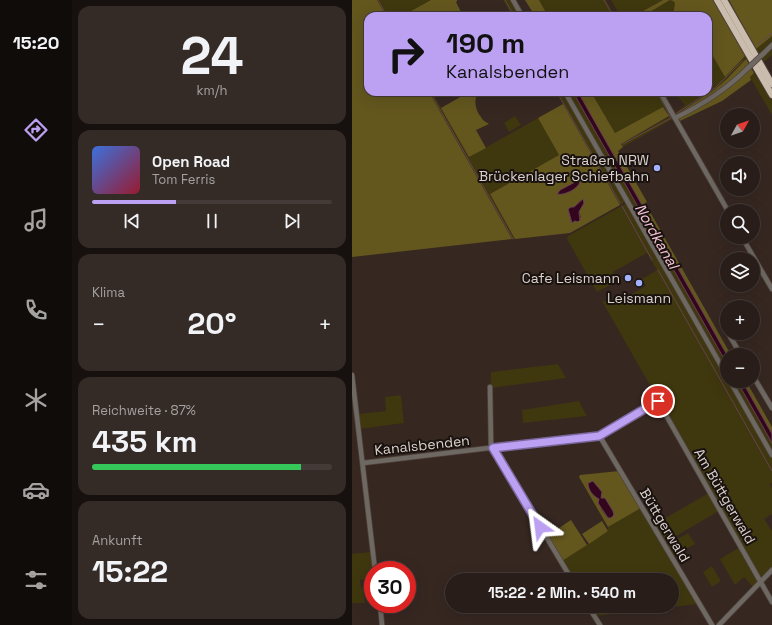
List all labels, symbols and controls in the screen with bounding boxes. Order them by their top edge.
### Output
text: 24 [180,23,244,89]
text: 190 m [446,25,525,61]
icon: right [380,28,432,80]
text: 15:20 [13,31,59,54]
text: Kanalsbenden [446,60,569,83]
text: km/h [197,82,227,99]
north arrow [720,108,760,148]
map controls [720,108,760,388]
icon: directions [22,116,50,144]
place label: Straßen NRW Brückenlager Schiefbahn [479,151,649,185]
text: Open Road [152,152,230,171]
button: sound [720,156,760,196]
marker: Straßen NRW Brückenlager Schiefbahn [652,163,662,173]
text: Tom Ferris [152,171,215,188]
water label: Nordkanal [631,200,684,274]
button: search [720,204,760,244]
icon: music [22,206,50,234]
icon: previous [121,210,143,232]
icon: pause [201,210,223,232]
icon: next [281,210,303,232]
button: layers [720,252,760,292]
place label: Cafe Leismann [522,269,620,287]
marker: Cafe Leismann [623,273,633,283]
marker: Leismann [634,278,644,288]
text: Klima [92,284,125,301]
place label: Leismann [607,289,671,307]
icon: phone [22,296,50,324]
button: + [720,300,760,340]
text: 20° [187,304,237,343]
text: − [92,310,106,338]
text: + [318,310,332,338]
button: − [720,348,760,388]
pin [641,384,675,418]
icon: climate [22,386,50,414]
icon: arrive [647,390,669,412]
text: Reichweite · 87% [92,402,196,419]
text: 435 km [92,422,197,461]
street label: Kanalsbenden [373,431,471,459]
street label: Am Büttgerwald [690,445,760,547]
icon: car [22,476,50,504]
street label: Büttgerwald [636,485,694,565]
position arrow [519,506,561,548]
text: Ankunft [92,532,142,549]
text: 15:22 [92,552,168,591]
speed limit sign: 30 [364,561,416,613]
icon: filters [22,566,50,594]
text: 15:22 · 2 Min. · 540 m [488,583,636,602]

